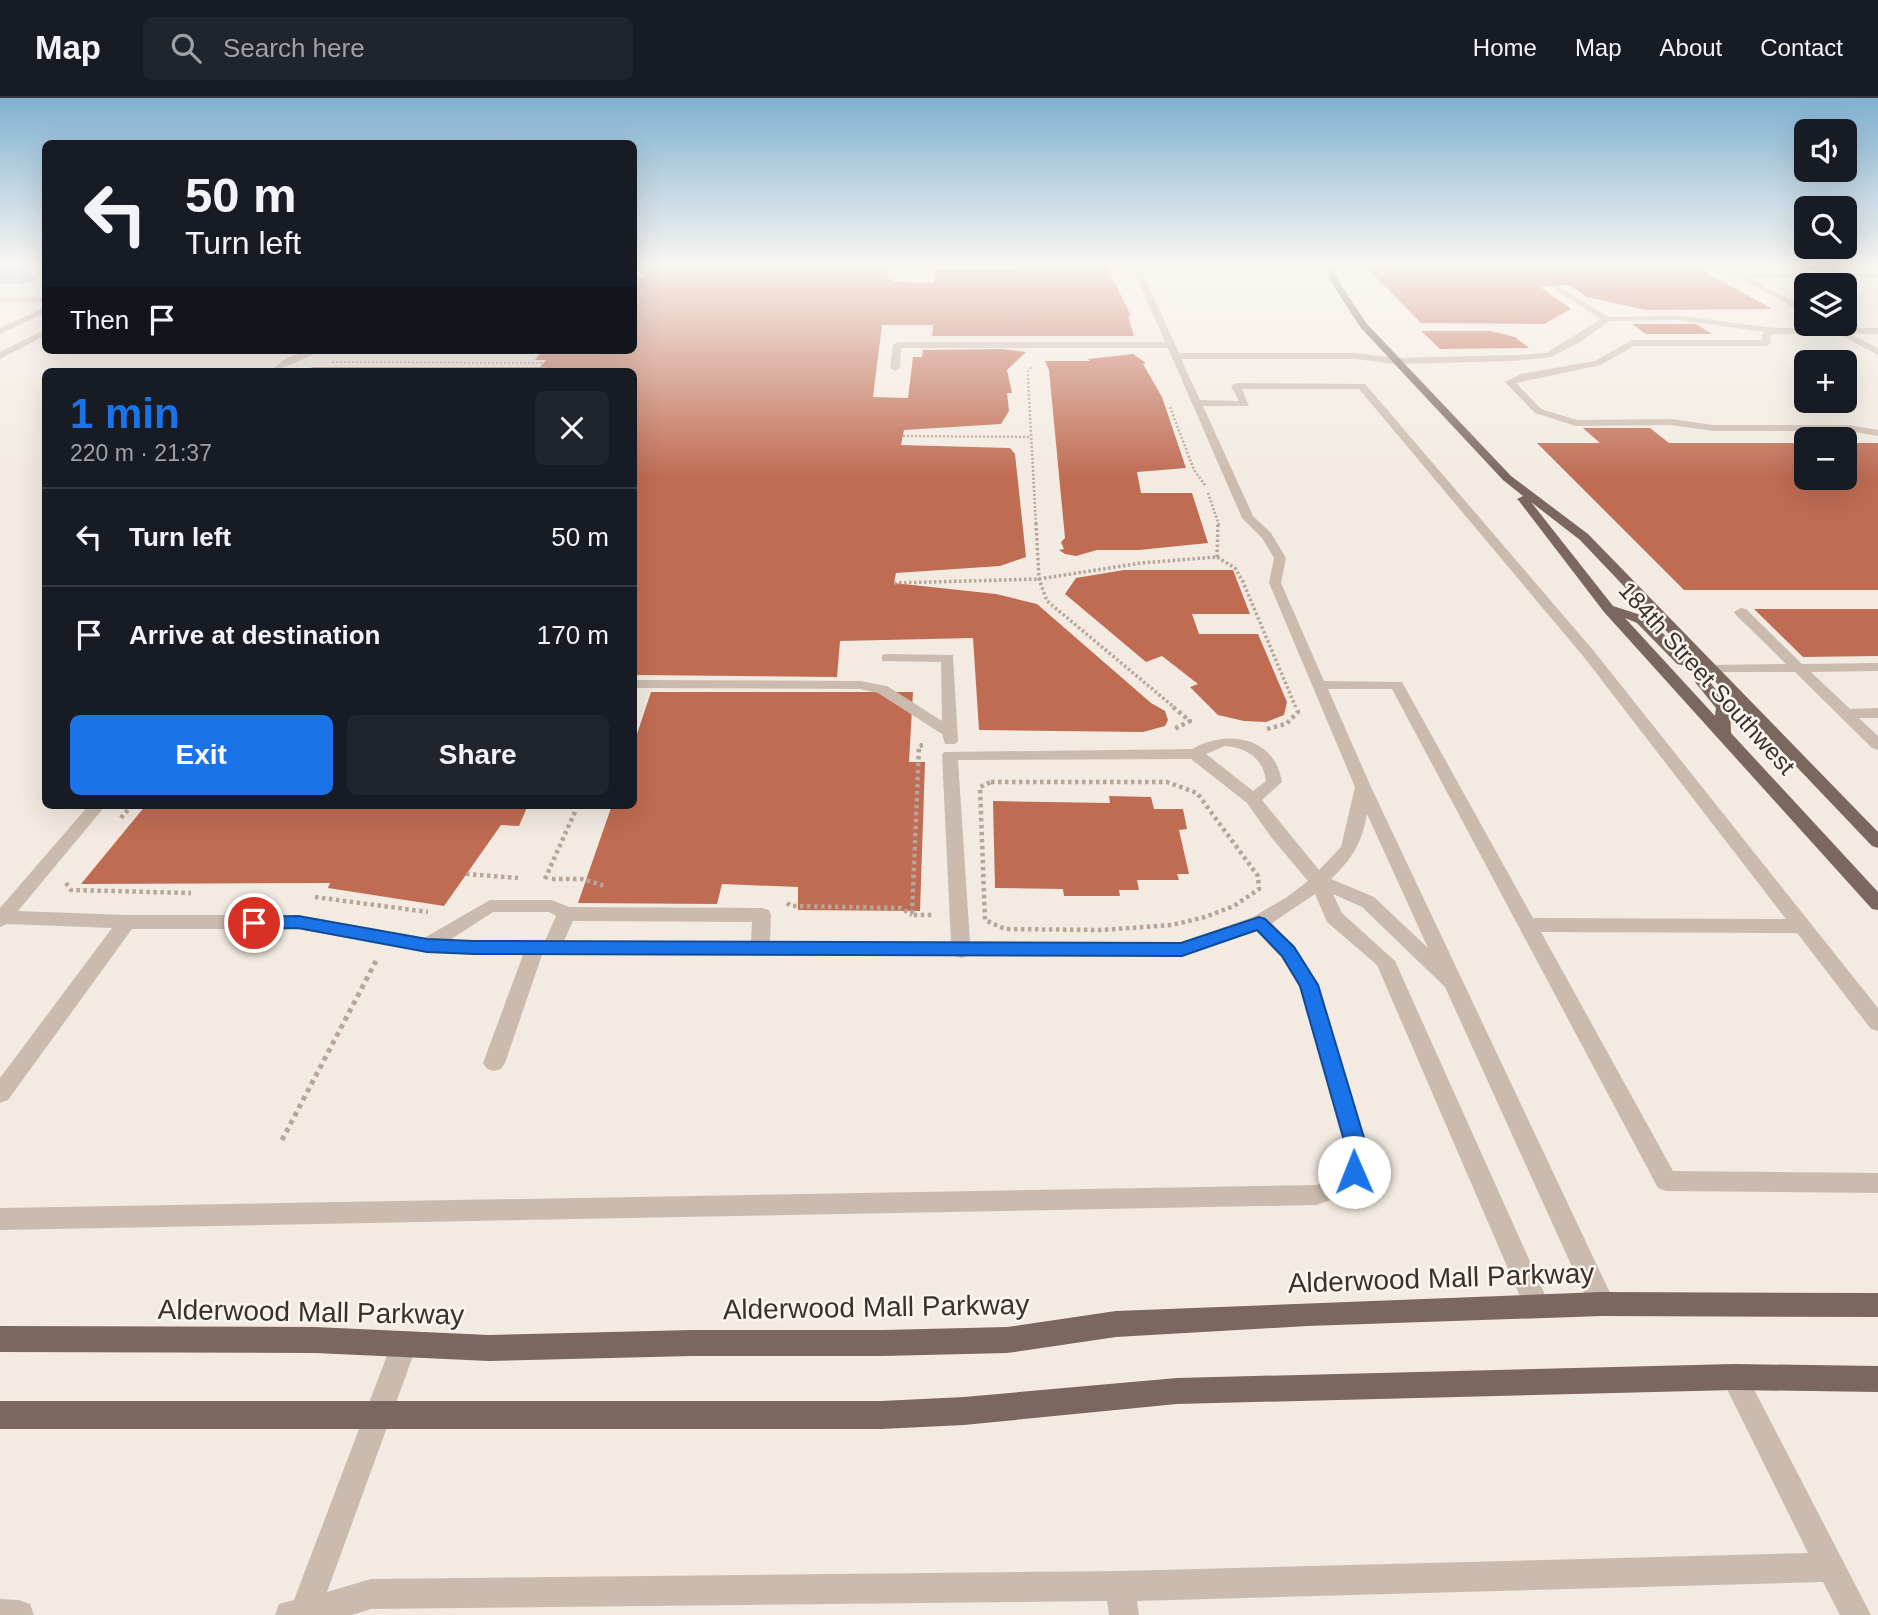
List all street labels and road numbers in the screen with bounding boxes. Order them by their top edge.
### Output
street label: 184th Street Southwest [1613,576,1801,780]
street label: Alderwood Mall Parkway [1287,1257,1595,1299]
street label: Alderwood Mall Parkway [722,1289,1030,1325]
street label: Alderwood Mall Parkway [157,1294,465,1330]

